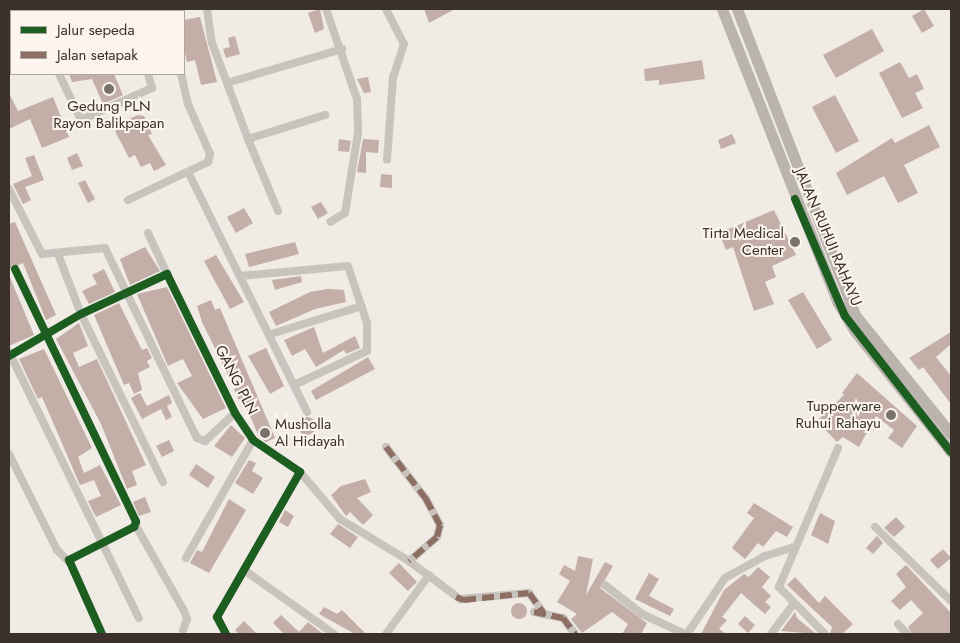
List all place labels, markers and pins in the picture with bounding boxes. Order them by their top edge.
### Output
marker: Gedung PLN Rayon Balikpapan [103,83,115,95]
place label: Gedung PLN Rayon Balikpapan [53,97,165,132]
place label: Tirta Medical Center [703,224,784,259]
marker: Tirta Medical Center [788,235,802,249]
place label: Tupperware Ruhui Rahayu [795,397,881,432]
marker: Tupperware Ruhui Rahayu [885,409,897,421]
place label: Musholla Al Hidayah [275,415,345,450]
marker: Musholla Al Hidayah [259,427,271,439]

